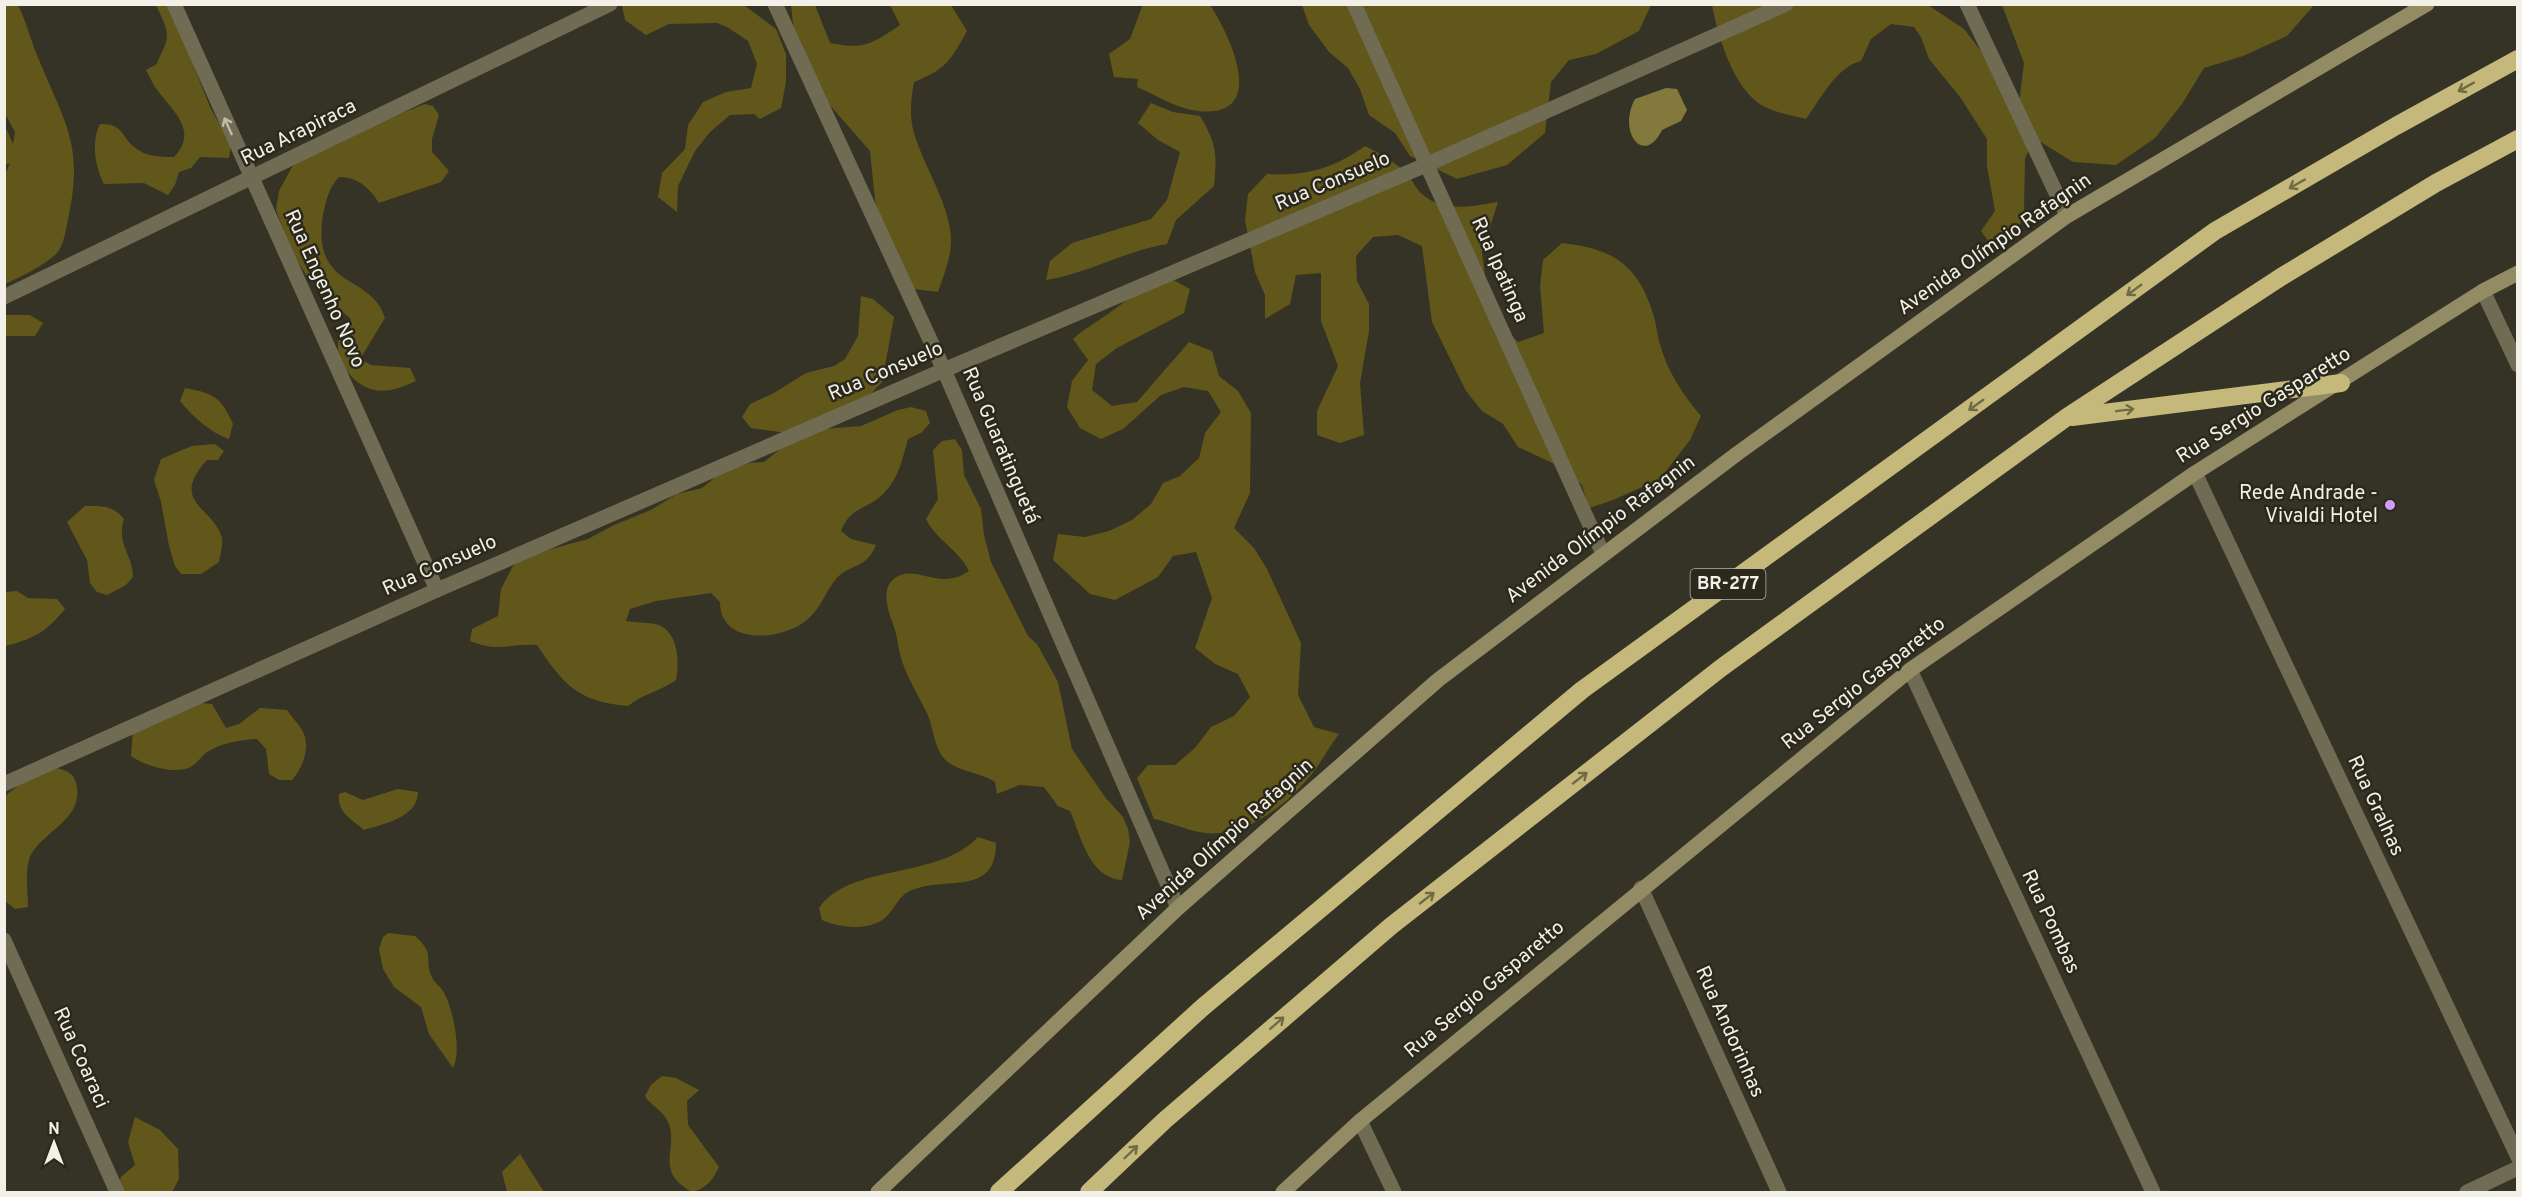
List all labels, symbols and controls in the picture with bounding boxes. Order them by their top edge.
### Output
one-way arrow [2458,81,2475,93]
street label: Rua Arapiraca [237,94,361,172]
one-way arrow [222,117,233,135]
street label: Rua Consuelo [1272,146,1394,218]
street label: Avenida Olímpio Rafagnin [1893,168,2097,322]
one-way arrow [2289,178,2306,190]
street label: Rua Engenho Novo [277,206,371,372]
street label: Rua Ipatinga [1464,213,1534,327]
one-way arrow [2126,284,2143,296]
street label: Rua Consuelo [825,336,947,408]
street label: Rua Sergio Gasparetto [2172,342,2356,470]
street label: Rua Guaratinguetá [955,364,1045,528]
one-way arrow [1968,398,1984,411]
one-way arrow [2115,404,2135,415]
street label: Avenida Olímpio Rafagnin [1501,450,1701,610]
place label: Rede Andrade - Vivaldi Hotel [2239,481,2378,530]
marker: Rede Andrade - Vivaldi Hotel [2383,498,2397,512]
street label: Rua Consuelo [379,529,501,603]
road number: BR-277 [1690,569,1766,599]
street label: Rua Sergio Gasparetto [1777,612,1951,756]
street label: Rua Gralhas [2340,752,2410,860]
street label: Avenida Olímpio Rafagnin [1131,753,1319,927]
one-way arrow [1572,771,1588,784]
street label: Rua Pombas [2015,866,2085,978]
one-way arrow [1419,891,1435,904]
street label: Rua Sergio Gasparetto [1400,915,1570,1065]
street label: Rua Andorinhas [1688,962,1770,1102]
street label: Rua Coaraci [46,1003,114,1113]
one-way arrow [1269,1016,1284,1030]
north arrow [24,1113,84,1173]
text: N [48,1120,60,1140]
one-way arrow [1123,1145,1138,1159]

